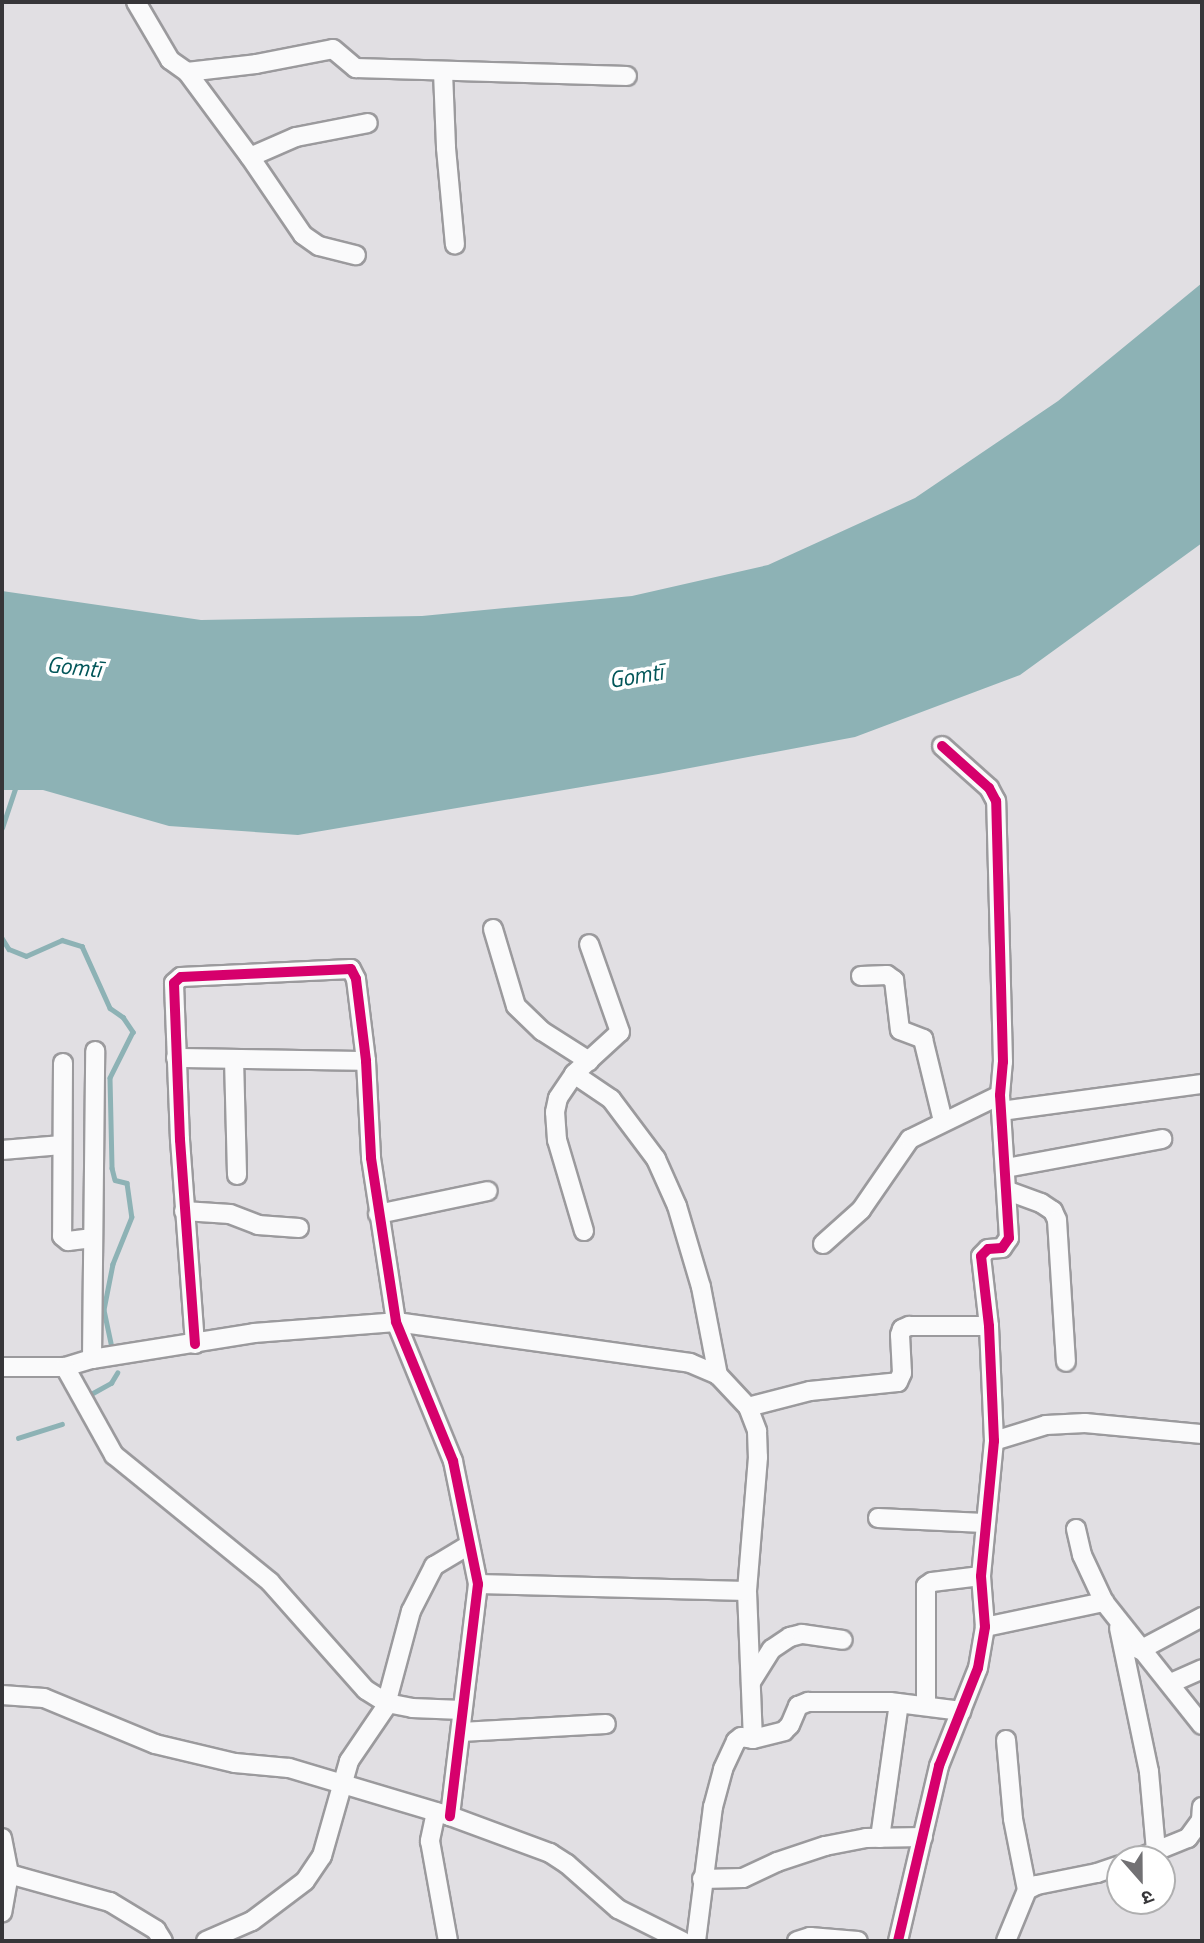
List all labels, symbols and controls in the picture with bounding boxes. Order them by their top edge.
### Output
water label: Gomtī [46,650,102,684]
water label: Gomtī [607,658,665,694]
north arrow [1106,1845,1176,1915]
text: उ [1138,1883,1158,1914]

